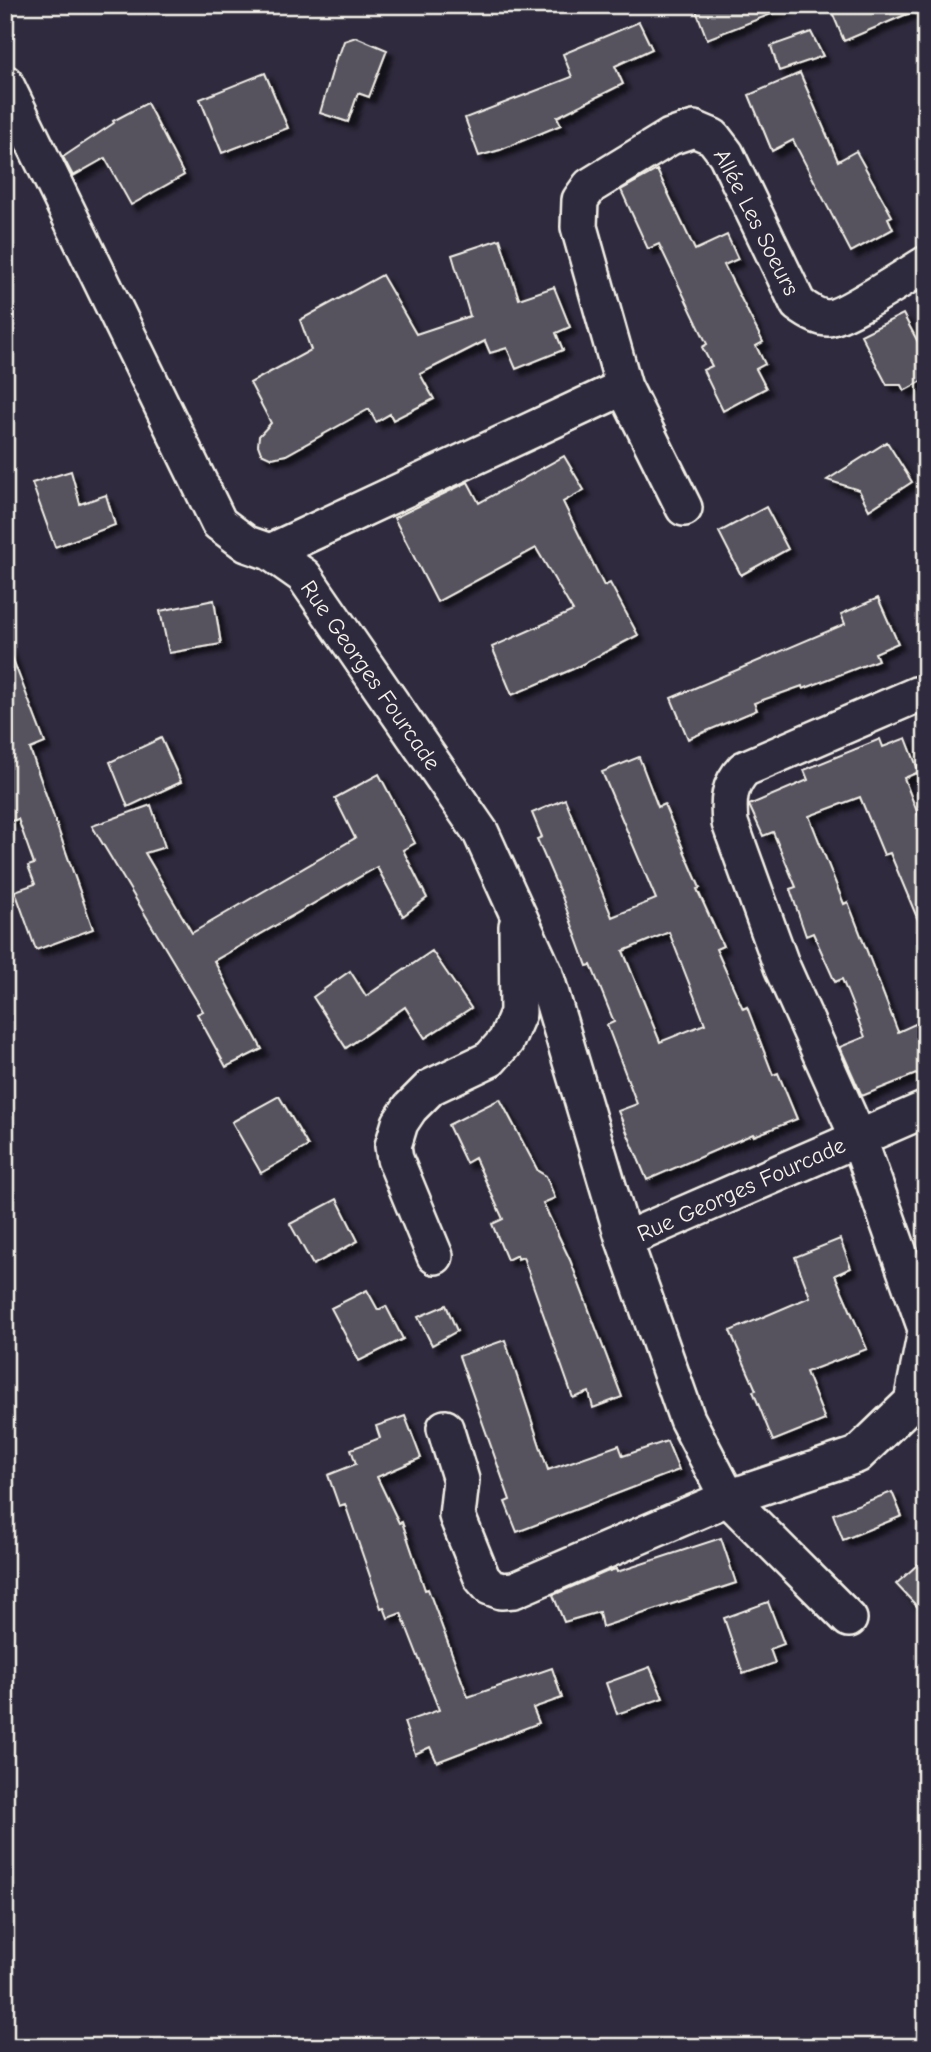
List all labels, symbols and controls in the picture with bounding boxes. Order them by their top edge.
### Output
street label: Allée Les Soeurs [708,144,805,300]
street label: Rue Georges Fourcade [295,575,446,775]
street label: Rue Georges Fourcade [633,1131,850,1248]

